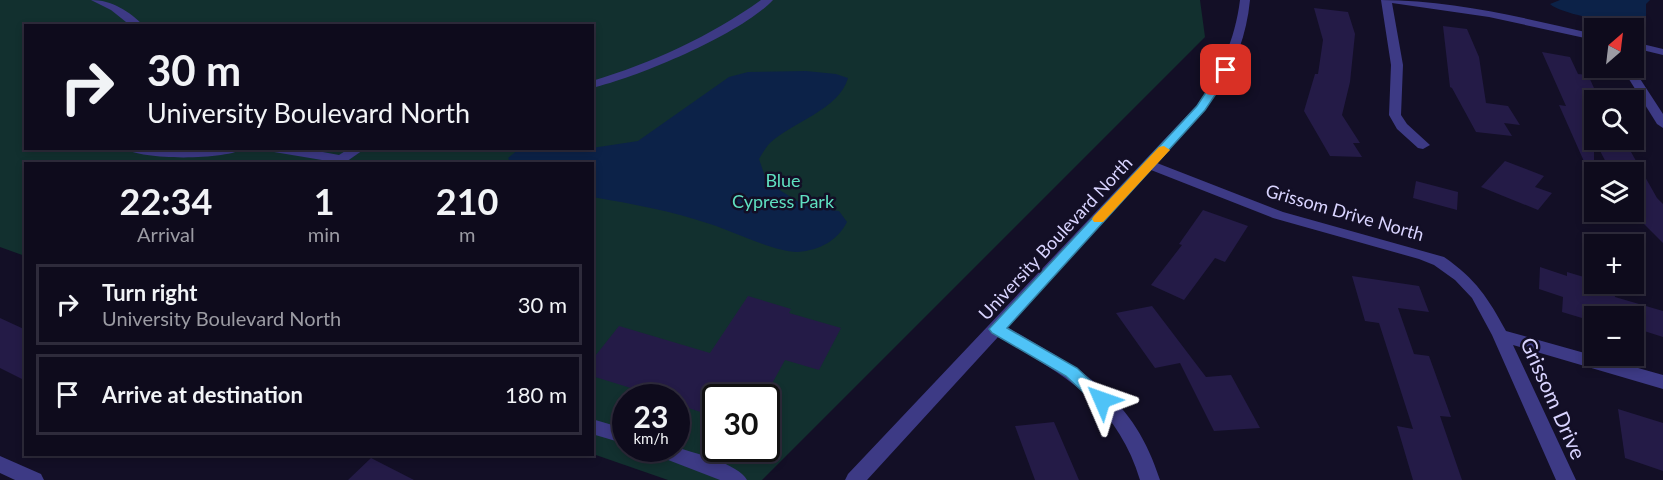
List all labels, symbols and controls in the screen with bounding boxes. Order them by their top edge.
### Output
north arrow [1584,18,1644,78]
map controls [1584,18,1644,366]
pin [1200,44,1251,95]
text: 30 m [147,45,241,95]
icon: right [48,48,126,126]
icon: arrive [1209,53,1242,86]
button: search [1584,90,1644,150]
text: University Boulevard North [147,96,470,129]
street label: University Boulevard North [974,152,1136,324]
button: layers [1584,162,1644,222]
park label: Blue Cypress Park [732,169,835,212]
text: 22:34 [120,179,212,223]
text: 1 [314,179,335,223]
text: 210 [436,179,498,223]
street label: Grissom Drive North [1263,179,1427,245]
text: Arrival [137,222,195,246]
text: min [308,222,340,246]
text: m [459,222,475,246]
button: + [1584,234,1644,294]
text: Turn right [102,279,197,306]
icon: right [51,288,84,321]
text: 30 m [518,291,567,318]
text: University Boulevard North [102,306,341,330]
button: − [1584,306,1644,366]
street label: Grissom Drive [1516,333,1592,463]
position arrow [1070,368,1134,432]
icon: arrive [51,378,84,411]
text: Arrive at destination [102,381,303,408]
text: 180 m [505,381,567,408]
speed limit sign: 30 [702,384,780,462]
text: 23 [634,398,668,434]
text: km/h [633,429,669,447]

